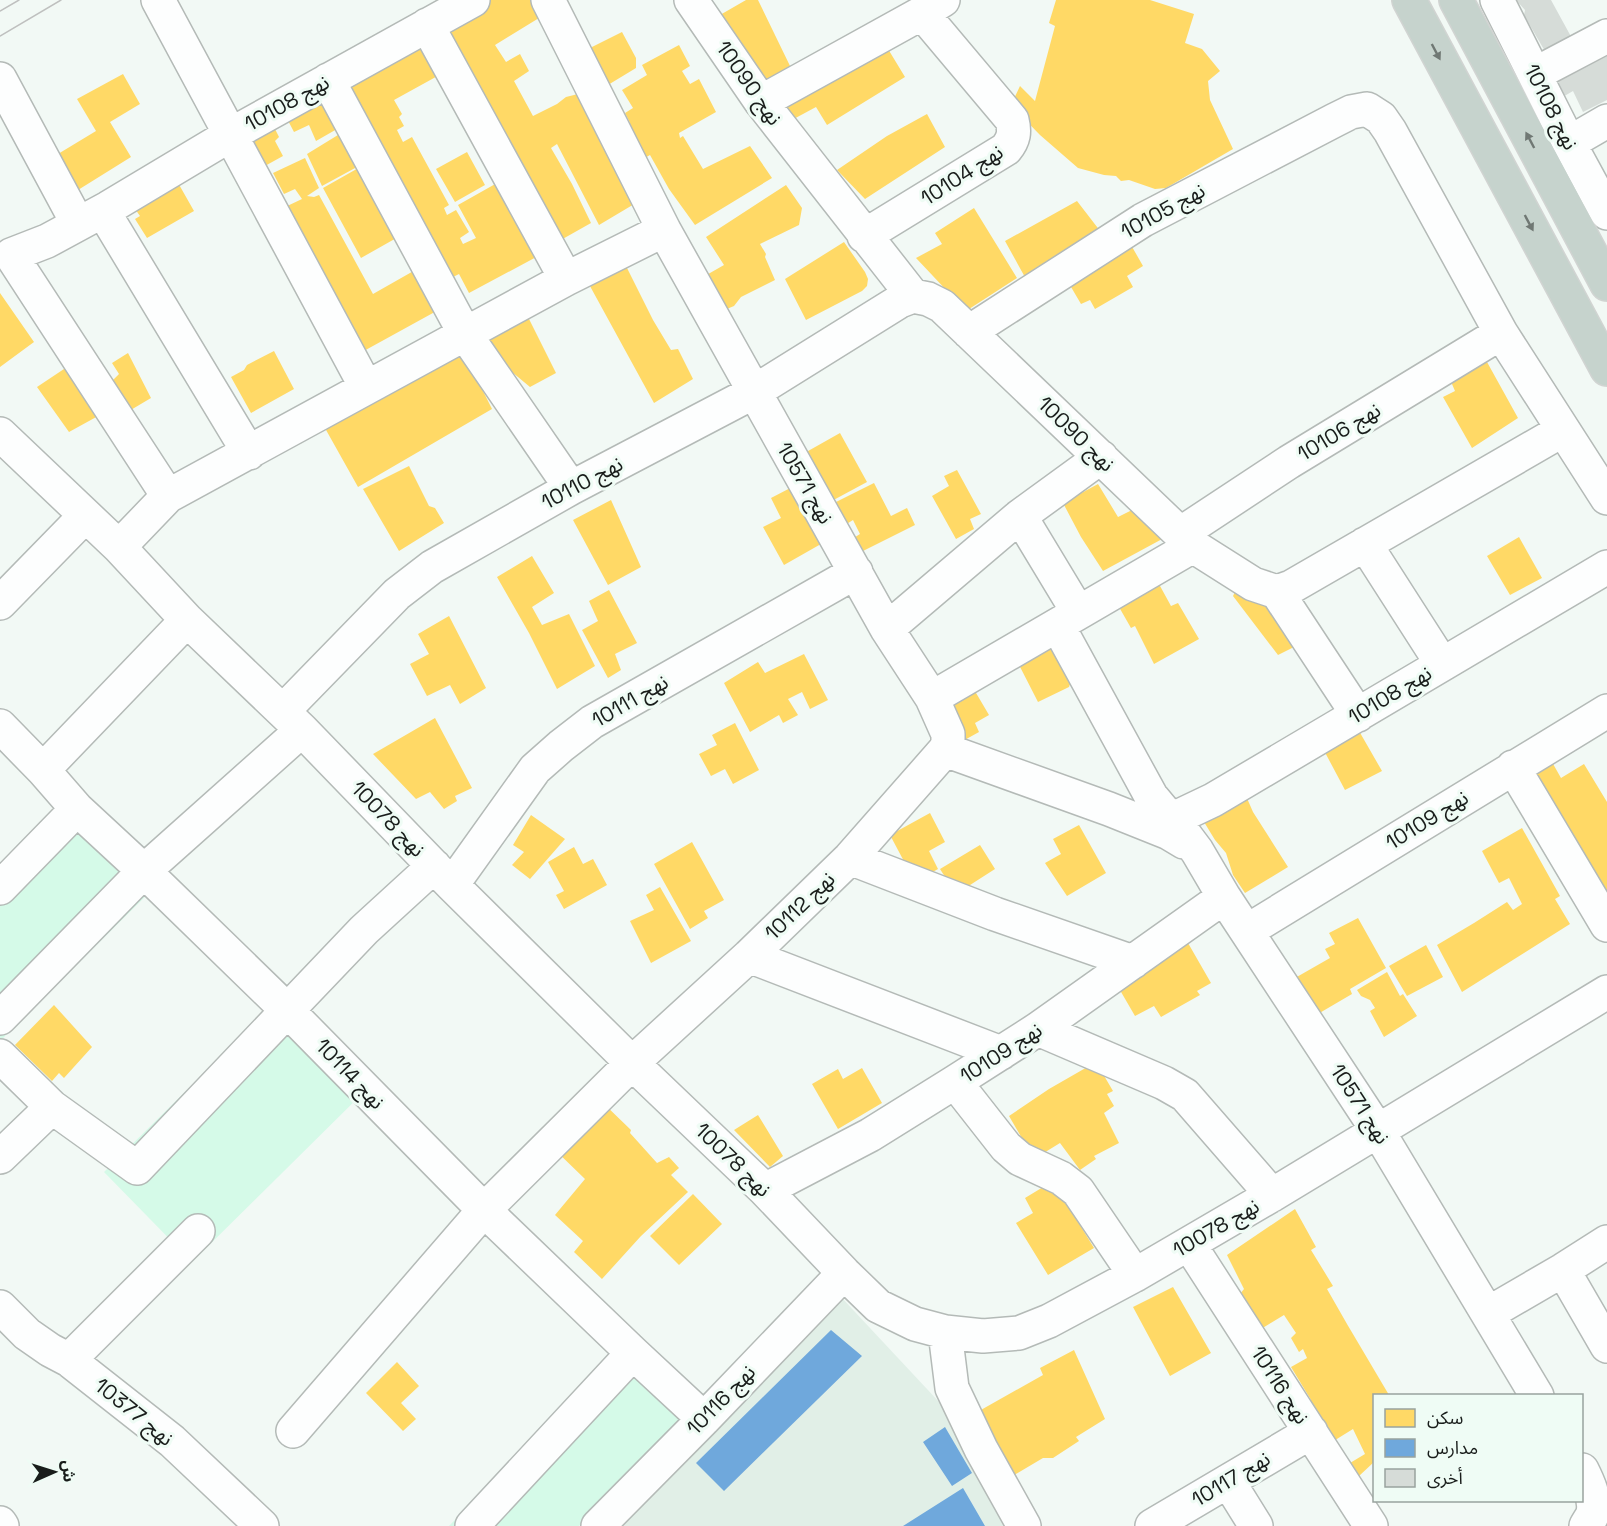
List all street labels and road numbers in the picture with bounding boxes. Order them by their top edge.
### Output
street label: نهج 10090 [709,35,788,131]
street label: نهج 10108 [1517,59,1585,155]
street label: نهج 10108 [240,68,335,139]
street label: نهج 10104 [915,138,1009,213]
street label: نهج 10105 [1116,176,1211,247]
street label: نهج 10090 [1031,390,1121,479]
street label: نهج 10106 [1292,396,1386,469]
street label: نهج 10571 [769,437,840,530]
street label: نهج 10110 [536,450,628,517]
street label: نهج 10108 [1343,659,1438,732]
street label: نهج 10111 [587,668,674,735]
street label: نهج 10078 [344,775,431,864]
street label: نهج 10109 [1380,784,1474,857]
street label: نهج 10112 [759,865,842,947]
street label: نهج 10109 [955,1016,1048,1091]
street label: نهج 10114 [309,1033,391,1116]
street label: نهج 10571 [1323,1059,1396,1150]
street label: نهج 10078 [688,1117,777,1204]
street label: نهج 10078 [1168,1192,1265,1265]
street label: نهج 10116 [1243,1340,1316,1430]
street label: نهج 10116 [680,1359,762,1442]
street label: نهج 10377 [88,1372,179,1453]
street label: نهج 10117 [1187,1445,1276,1514]

